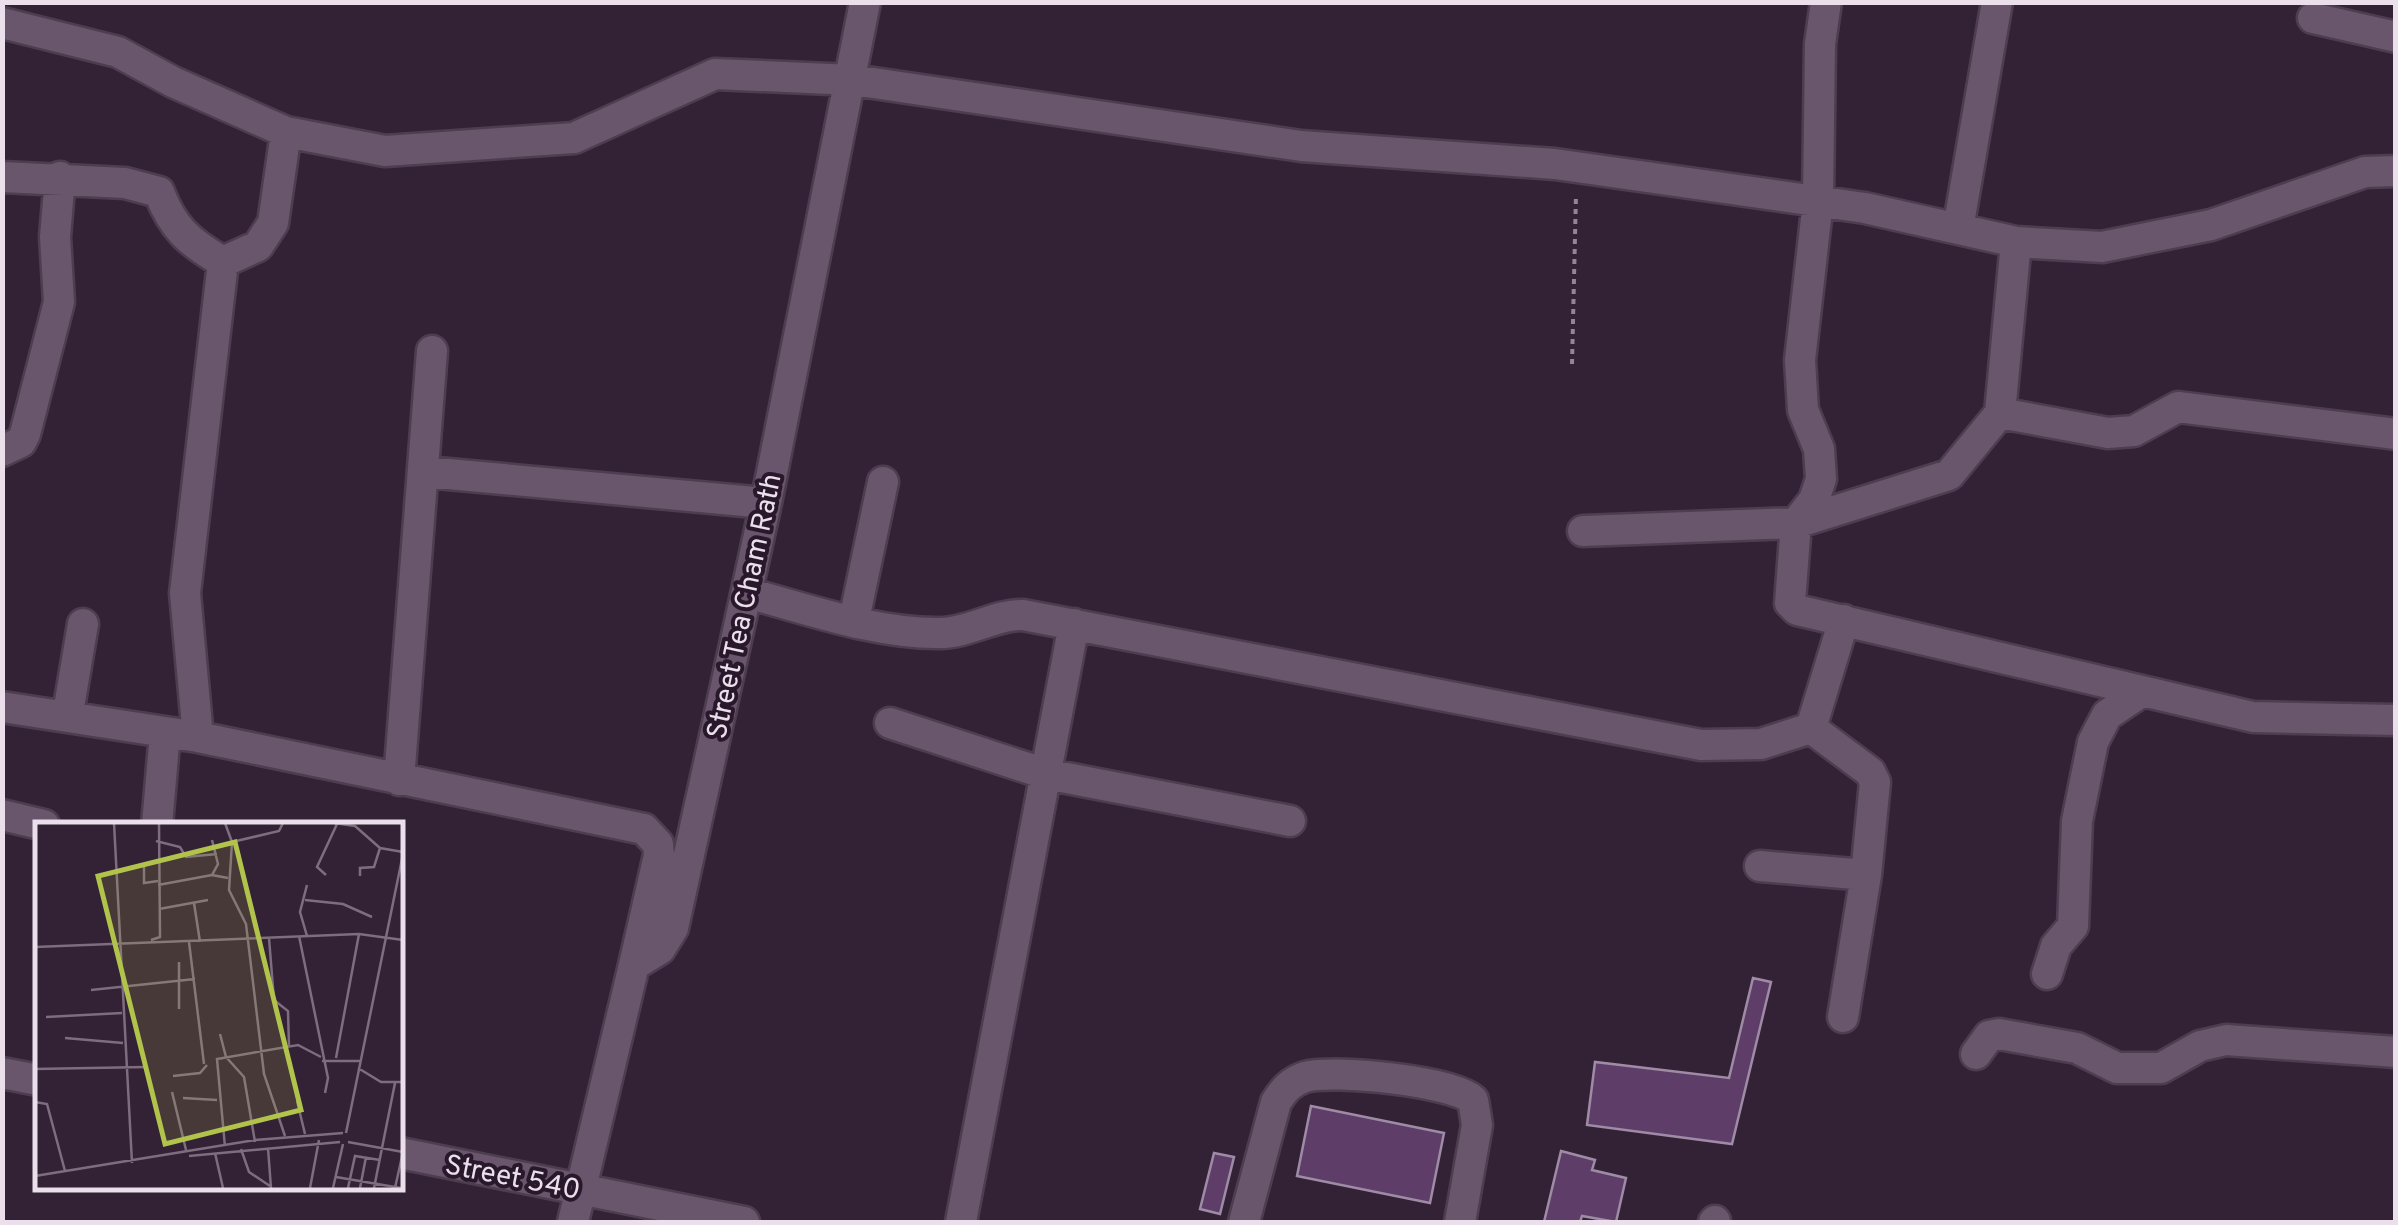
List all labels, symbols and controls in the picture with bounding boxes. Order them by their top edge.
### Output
street label: Street Tea Cham Rath [700,471,792,743]
inset map [35,822,402,1190]
street label: Street 540 [442,1148,583,1210]

